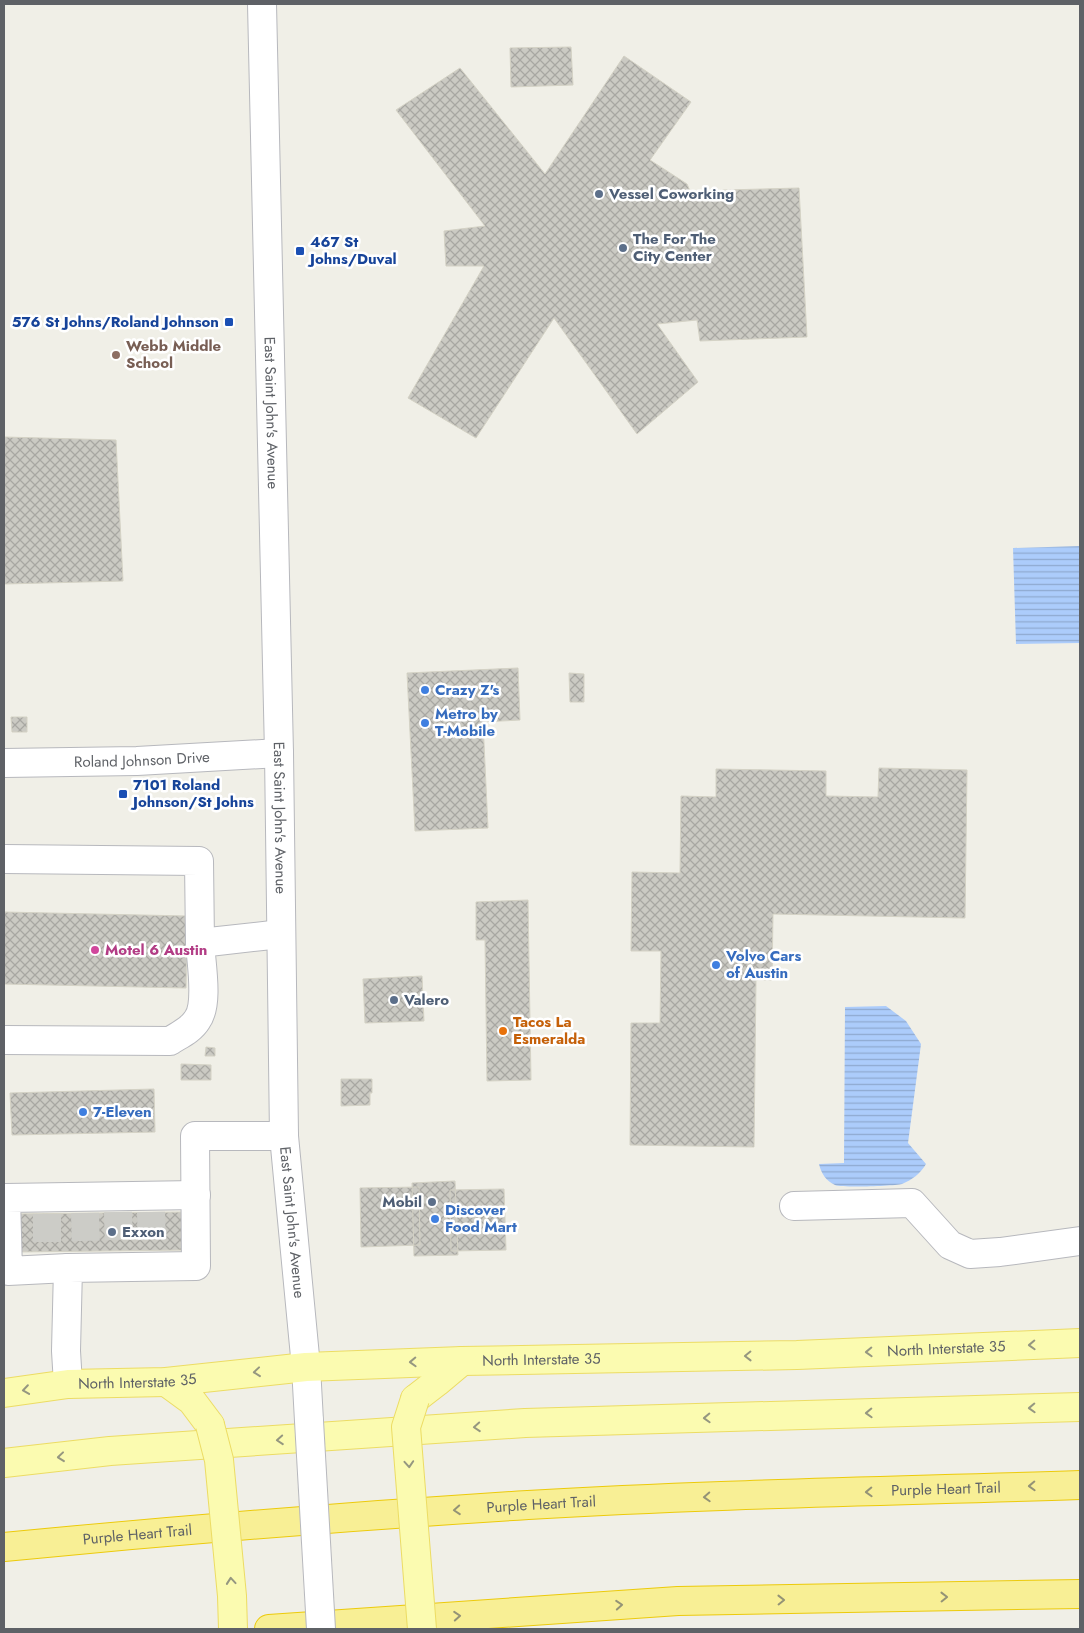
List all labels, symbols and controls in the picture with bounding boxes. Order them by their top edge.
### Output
place label: Vessel Coworking [608,183,734,205]
marker: Vessel Coworking [593,188,605,200]
place label: The For The City Center [633,228,716,267]
place label: 467 St Johns/Duval [307,231,397,270]
marker: The For The City Center [617,242,629,254]
marker: 467 St Johns/Duval [294,245,306,257]
place label: 576 St Johns/Roland Johnson [12,311,219,333]
marker: 576 St Johns/Roland Johnson [223,316,235,328]
place label: Webb Middle School [126,335,221,374]
street label: East Saint John's Avenue [259,337,284,490]
marker: Webb Middle School [110,349,122,361]
place label: Crazy Z's [435,679,500,701]
marker: Crazy Z's [419,684,431,696]
place label: Metro by T-Mobile [435,703,498,742]
marker: Metro by T-Mobile [419,717,431,729]
street label: East Saint John's Avenue [268,741,292,894]
street label: Roland Johnson Drive [74,746,211,773]
place label: 7101 Roland Johnson/St Johns [130,774,254,813]
marker: 7101 Roland Johnson/St Johns [117,788,129,800]
place label: Motel 6 Austin [105,939,207,961]
marker: Motel 6 Austin [89,944,101,956]
place label: Volvo Cars of Austin [725,945,802,984]
marker: Volvo Cars of Austin [710,959,722,971]
place label: Valero [403,989,449,1011]
marker: Valero [388,994,400,1006]
place label: Tacos La Esmeralda [513,1011,585,1050]
marker: Tacos La Esmeralda [497,1025,509,1037]
place label: 7-Eleven [93,1101,152,1123]
marker: 7-Eleven [77,1106,89,1118]
street label: East Saint John's Avenue [274,1146,310,1300]
place label: Mobil [382,1191,422,1213]
marker: Mobil [426,1196,438,1208]
place label: Discover Food Mart [445,1199,517,1238]
marker: Discover Food Mart [429,1213,441,1225]
place label: Exxon [122,1221,165,1243]
marker: Exxon [106,1226,118,1238]
street label: North Interstate 35 [887,1335,1006,1362]
one-way arrow [1027,1340,1035,1351]
one-way arrow [865,1347,873,1358]
street label: North Interstate 35 [482,1348,601,1372]
one-way arrow [744,1351,752,1361]
one-way arrow [409,1357,417,1368]
one-way arrow [253,1366,261,1377]
street label: North Interstate 35 [78,1368,198,1395]
one-way arrow [22,1384,30,1395]
one-way arrow [1027,1403,1035,1413]
one-way arrow [865,1408,872,1418]
one-way arrow [702,1413,710,1423]
one-way arrow [472,1421,480,1432]
one-way arrow [275,1434,283,1445]
one-way arrow [57,1451,65,1462]
one-way arrow [404,1460,415,1468]
street label: Purple Heart Trail [891,1476,1001,1502]
one-way arrow [1027,1481,1035,1492]
one-way arrow [865,1486,873,1497]
street label: Purple Heart Trail [486,1490,597,1519]
one-way arrow [702,1492,710,1502]
one-way arrow [453,1504,461,1515]
street label: Purple Heart Trail [82,1519,193,1550]
one-way arrow [226,1576,237,1584]
one-way arrow [940,1592,948,1602]
one-way arrow [778,1594,786,1605]
one-way arrow [615,1600,623,1611]
one-way arrow [453,1611,461,1622]

